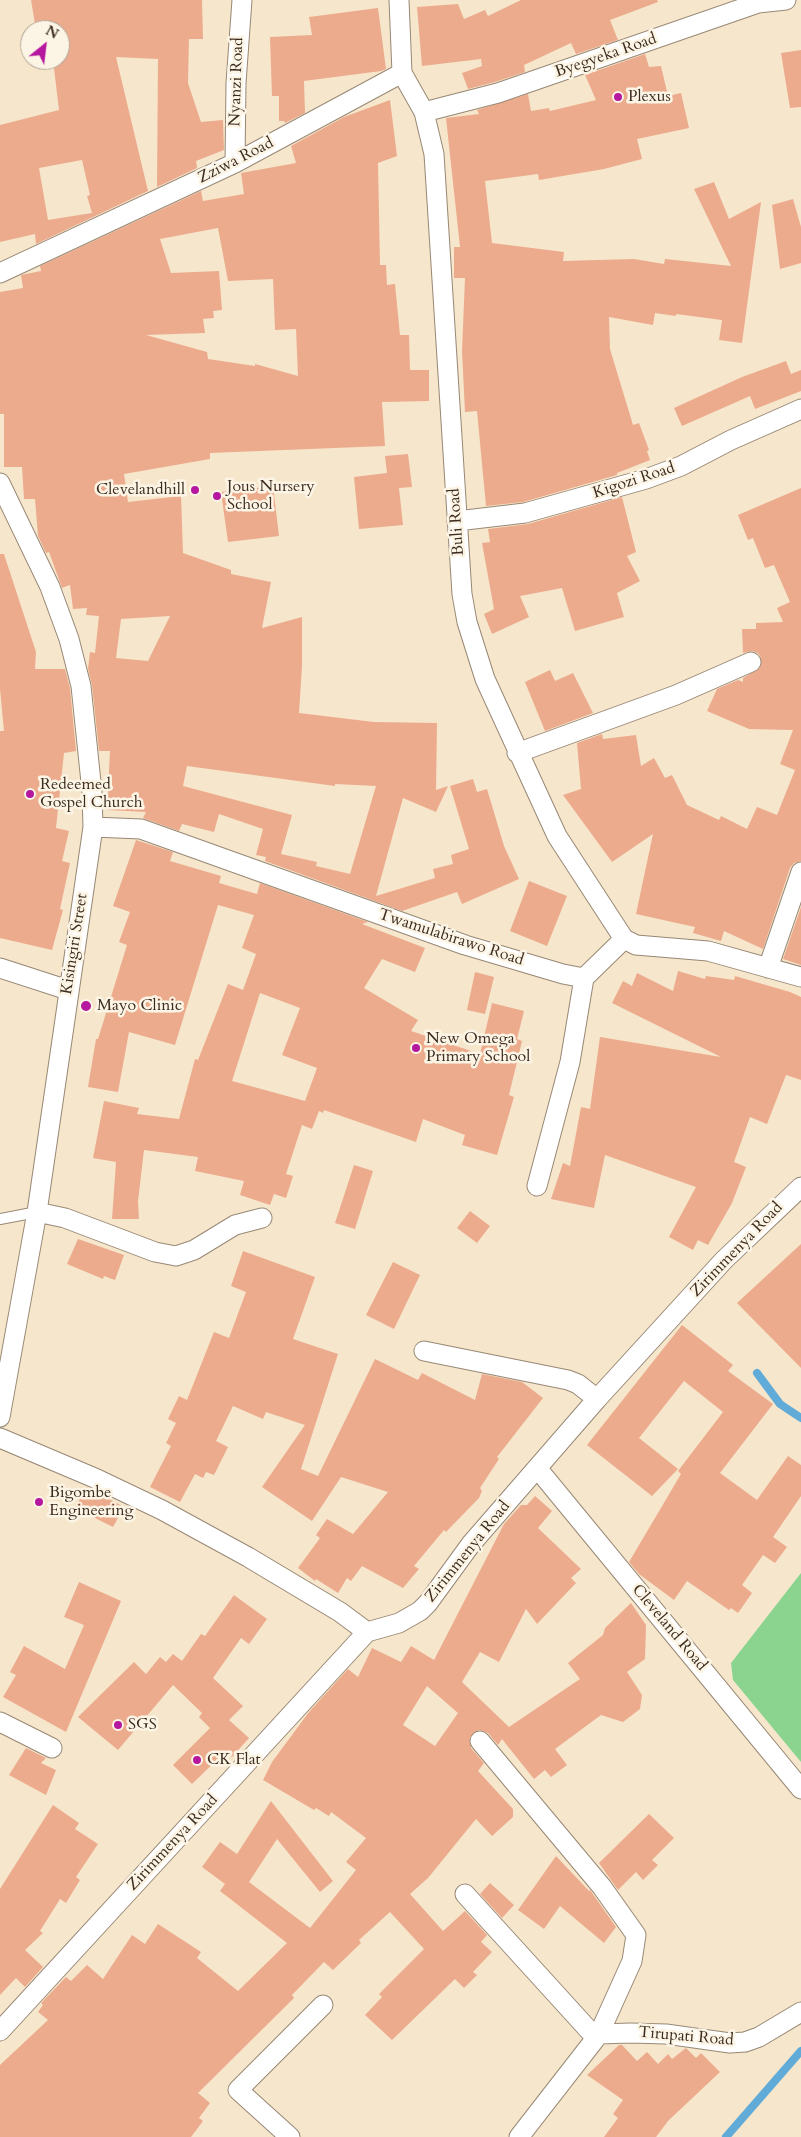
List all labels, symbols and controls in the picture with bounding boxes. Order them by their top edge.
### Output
north arrow [20,20,70,70]
text: N [42,21,62,44]
street label: Byegyeka Road [553,30,659,82]
street label: Nyanzi Road [226,37,248,127]
place label: Plexus [628,87,671,107]
marker: Plexus [612,91,624,103]
street label: Zziwa Road [195,134,277,188]
street label: Kigozi Road [591,459,677,503]
place label: Jous Nursery School [227,477,315,515]
place label: Clevelandhill [96,480,185,500]
marker: Clevelandhill [189,484,201,496]
street label: Buli Road [445,488,469,556]
marker: Jous Nursery School [211,490,223,502]
place label: Redeemed Gospel Church [40,775,143,813]
marker: Redeemed Gospel Church [24,788,36,800]
street label: Kisingiri Street [58,892,92,996]
street label: Twamulabirawo Road [376,905,526,971]
place label: Mayo Clinic [97,996,182,1016]
marker: Mayo Clinic [79,999,93,1013]
place label: New Omega Primary School [426,1029,530,1067]
marker: New Omega Primary School [410,1042,422,1054]
street label: Zirimmenya Road [687,1199,787,1301]
place label: Bigombe Engineering [49,1483,133,1521]
marker: Bigombe Engineering [33,1496,45,1508]
street label: Zirimmenya Road [421,1498,515,1606]
street label: Cleveland Road [627,1581,711,1675]
place label: SGS [128,1715,157,1735]
marker: SGS [112,1719,124,1731]
place label: CK Flat [207,1750,261,1770]
marker: CK Flat [191,1754,203,1766]
street label: Zirimmenya Road [124,1791,222,1895]
street label: Tirupati Road [638,2023,734,2051]

